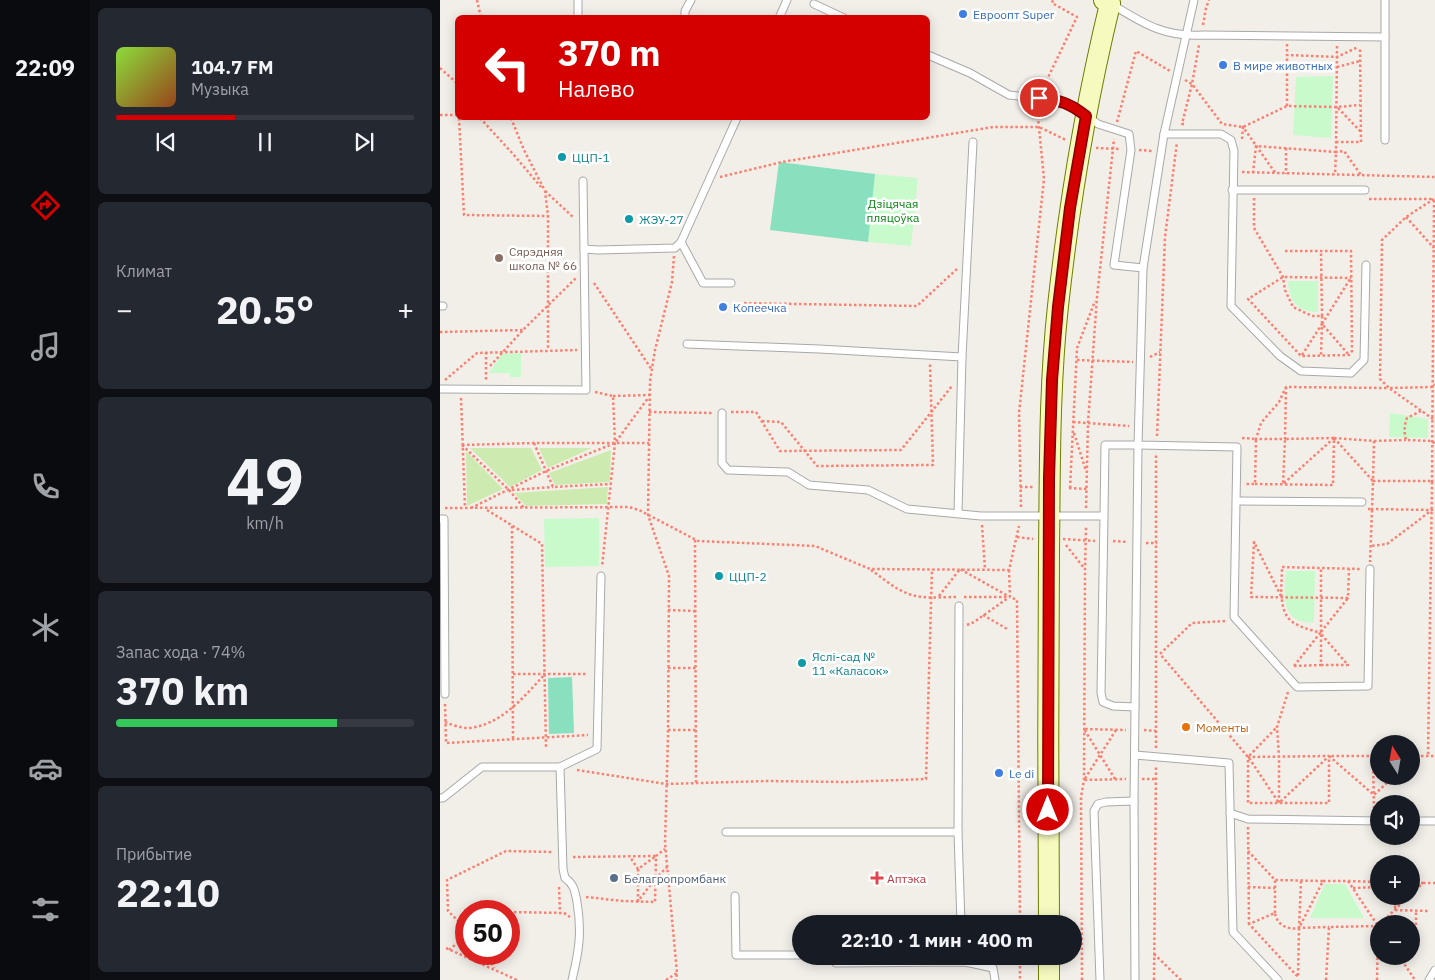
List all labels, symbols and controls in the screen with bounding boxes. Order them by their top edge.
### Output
place label: Евроопт Super [973,7,1055,22]
marker: Евроопт Super [957,8,969,20]
text: 370 m [558,30,661,76]
icon: left [475,35,540,100]
text: 22:09 [15,53,75,82]
text: 104.7 FM [191,55,274,79]
place label: В мире животных [1233,58,1333,73]
marker: В мире животных [1217,59,1229,71]
text: Налево [558,74,635,103]
pin [1018,77,1060,119]
text: Музыка [191,79,249,99]
icon: arrive [1025,84,1053,112]
icon: previous [152,128,180,156]
icon: pause [251,128,279,156]
icon: next [350,128,378,156]
place label: ЦЦП-1 [572,150,610,165]
marker: ЦЦП-1 [556,151,568,163]
icon: directions [28,188,63,223]
park label: Дзіцячая пляцоўка [867,196,920,225]
place label: ЖЭУ-27 [639,212,684,227]
marker: ЖЭУ-27 [623,213,635,225]
place label: Сярэдняя школа № 66 [509,244,577,273]
marker: Сярэдняя школа № 66 [493,252,505,264]
text: Климат [116,261,172,281]
text: 20.5° [216,285,314,334]
text: − [116,291,133,328]
text: + [397,291,414,328]
place label: Копеечка [733,300,787,315]
marker: Копеечка [717,301,729,313]
icon: music [28,329,63,364]
text: 49 [226,438,304,523]
icon: phone [28,469,63,504]
text: km/h [246,513,284,533]
place label: ЦЦП-2 [729,569,767,584]
marker: ЦЦП-2 [713,570,725,582]
icon: climate [28,610,63,645]
text: Запас хода · 74% [116,642,245,662]
place label: Яслі-сад № 11 «Каласок» [812,649,888,678]
marker: Яслі-сад № 11 «Каласок» [796,657,808,669]
text: 370 km [116,666,249,715]
place label: Моменты [1196,720,1249,735]
marker: Моменты [1180,721,1192,733]
north arrow [1370,735,1420,785]
map controls [1370,735,1420,965]
icon: car [28,751,63,786]
place label: Le di [1009,766,1034,781]
marker: Le di [993,767,1005,779]
position arrow [1021,783,1073,835]
button: sound [1370,795,1420,845]
text: Прибытие [116,844,192,864]
button: + [1370,855,1420,905]
text: 22:10 [116,868,220,917]
place label: Белагропромбанк [624,871,726,886]
place label: Аптэка [887,871,927,886]
marker: Белагропромбанк [608,872,620,884]
marker: Аптэка [871,872,883,884]
icon: filters [28,892,63,927]
speed limit sign: 50 [455,900,520,965]
button: − [1370,915,1420,965]
text: 22:10 · 1 мин · 400 m [841,928,1033,952]

